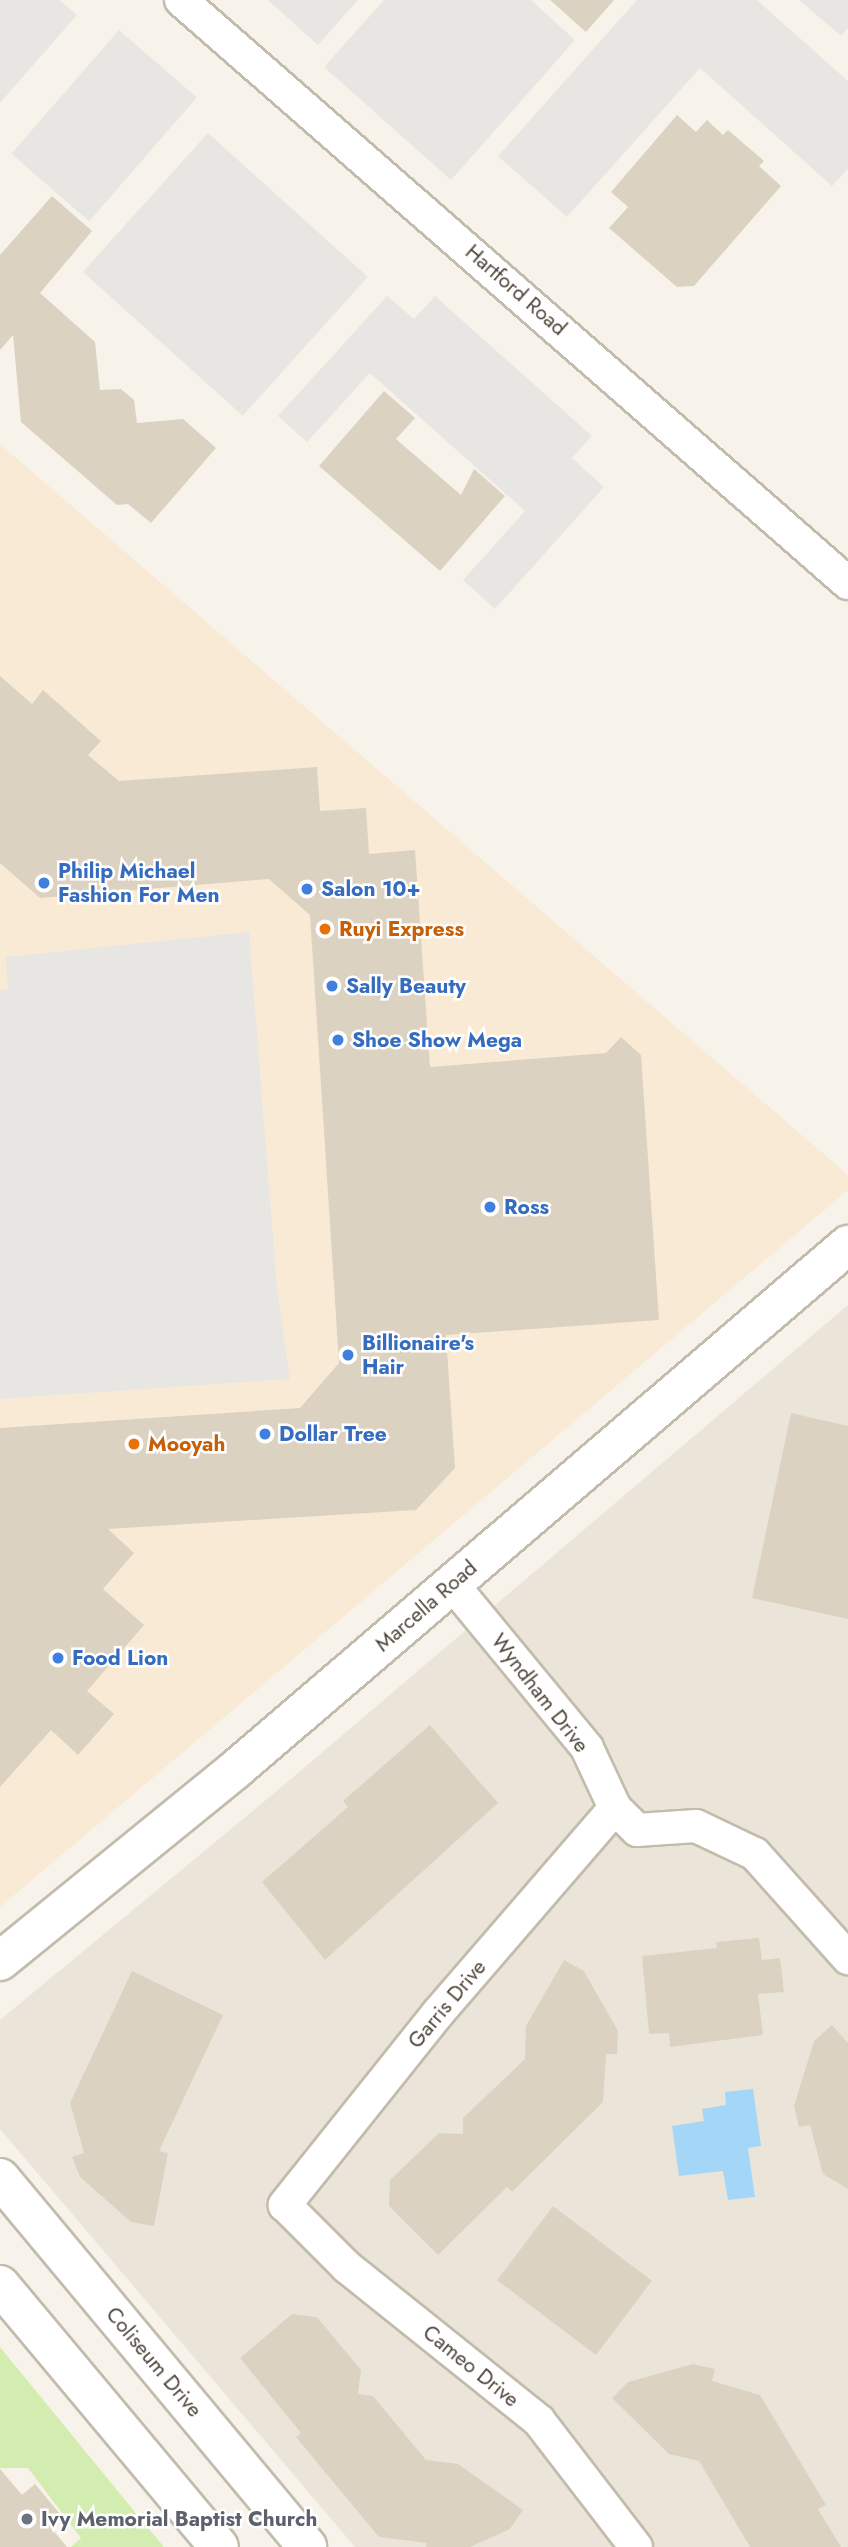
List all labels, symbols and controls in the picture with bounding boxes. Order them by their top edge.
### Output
street label: Hartford Road [460,239,572,341]
place label: Philip Michael Fashion For Men [58,858,220,908]
marker: Philip Michael Fashion For Men [36,875,52,891]
place label: Salon 10+ [321,876,421,902]
marker: Salon 10+ [299,881,315,897]
place label: Ruyi Express [339,916,464,942]
marker: Ruyi Express [317,921,333,937]
place label: Sally Beauty [346,973,466,999]
marker: Sally Beauty [324,978,340,994]
place label: Shoe Show Mega [352,1027,522,1053]
marker: Shoe Show Mega [330,1032,346,1048]
place label: Ross [504,1194,549,1220]
marker: Ross [482,1199,498,1215]
place label: Billionaire's Hair [362,1330,474,1380]
marker: Billionaire's Hair [340,1347,356,1363]
place label: Dollar Tree [279,1421,387,1447]
marker: Dollar Tree [257,1426,273,1442]
place label: Mooyah [148,1431,225,1457]
marker: Mooyah [126,1436,142,1452]
street label: Marcella Road [370,1555,482,1657]
street label: Wyndham Drive [486,1629,594,1757]
place label: Food Lion [72,1645,168,1671]
marker: Food Lion [50,1650,66,1666]
street label: Garris Drive [403,1955,491,2053]
street label: Coliseum Drive [101,2302,207,2422]
street label: Cameo Drive [418,2320,524,2412]
place label: Ivy Memorial Baptist Church [41,2506,317,2532]
marker: Ivy Memorial Baptist Church [19,2511,35,2527]

